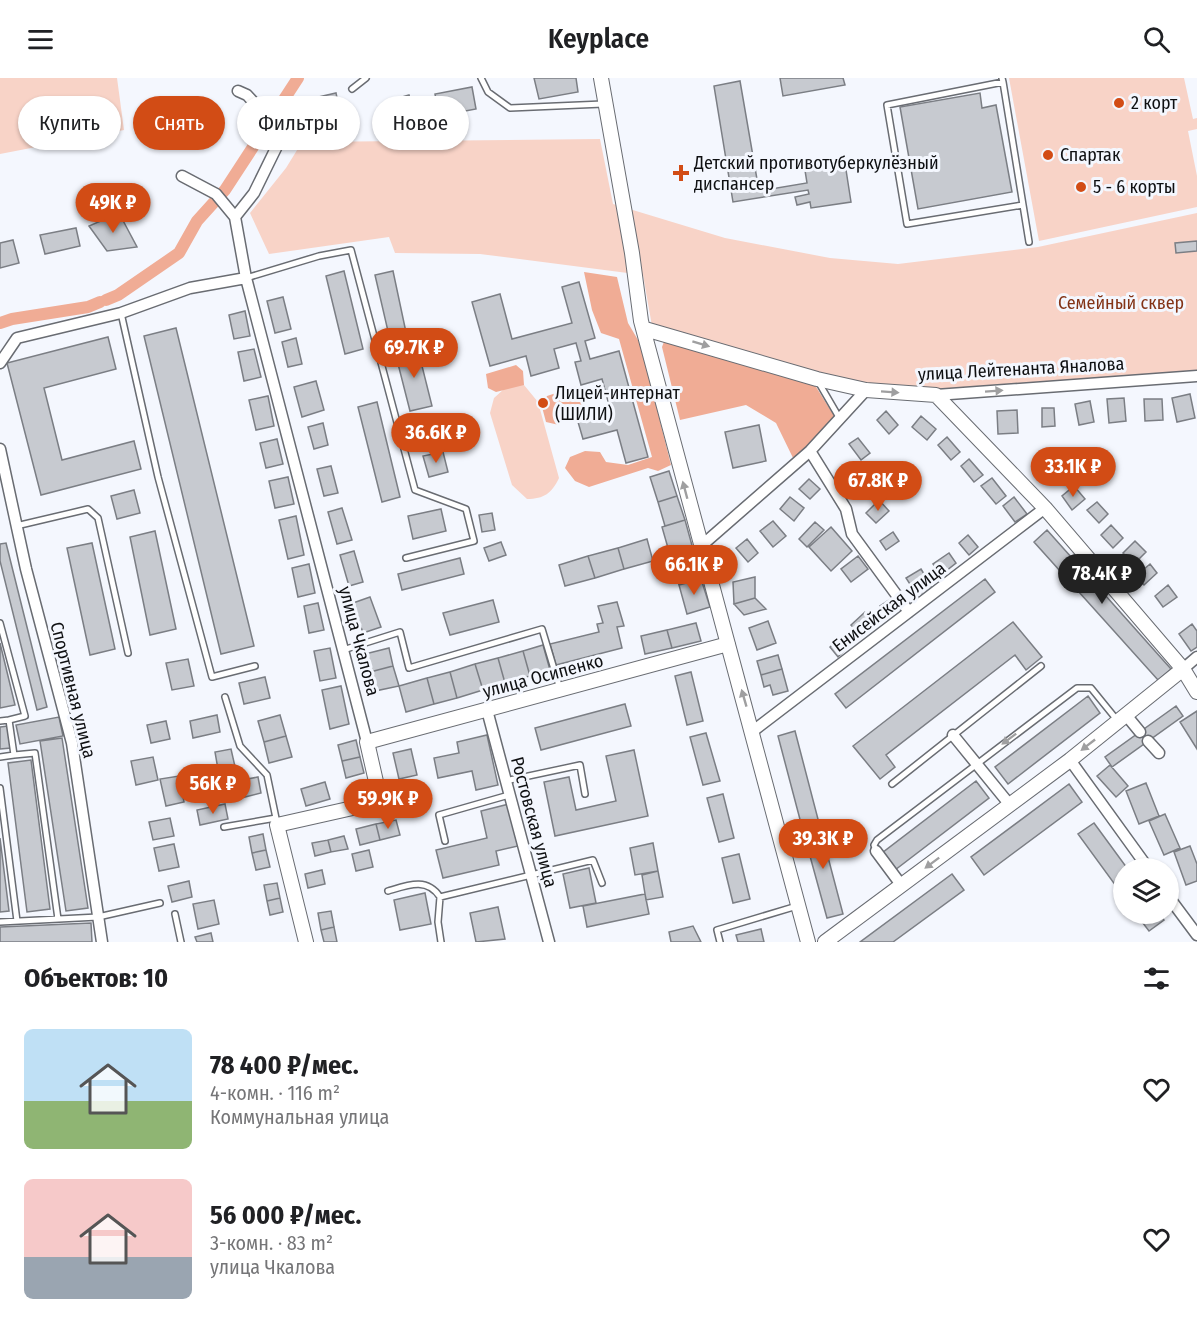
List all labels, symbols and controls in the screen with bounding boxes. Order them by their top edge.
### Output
icon: menu [24,23,57,56]
text: Keyplace [548,23,649,55]
icon: search [1140,23,1173,56]
place label: 2 корт [1131,92,1178,114]
chip: Купить [18,96,121,150]
chip: Снять [133,96,225,150]
chip: Фильтры [237,96,360,150]
chip: Новое [372,96,469,150]
marker: 2 корт [1112,96,1126,110]
place label: Спартак [1060,144,1121,166]
marker: Спартак [1041,148,1055,162]
place label: Детский противотуберкулёзный диспансер [693,152,939,195]
marker: Детский противотуберкулёзный диспансер [672,164,690,182]
place label: 5 - 6 корты [1093,176,1176,198]
marker: 5 - 6 корты [1074,180,1088,194]
pin: 49K ₽ [71,183,155,234]
text: 49K ₽ [90,190,136,214]
park label: Семейный сквер [1058,292,1184,314]
pin: 69.7K ₽ [359,328,469,379]
text: 69.7K ₽ [384,335,444,359]
one-way arrow [692,340,710,349]
street label: улица Лейтенанта Яналова [917,353,1125,385]
place label: Лицей-интернат (ШИЛИ) [555,382,680,425]
one-way arrow [985,386,1004,396]
one-way arrow [880,387,899,397]
marker: Лицей-интернат (ШИЛИ) [536,396,550,410]
pin: 36.6K ₽ [381,413,491,464]
text: 36.6K ₽ [405,420,467,444]
pin: 33.1K ₽ [1018,447,1128,498]
text: 33.1K ₽ [1045,454,1101,478]
pin: 67.8K ₽ [823,461,933,512]
text: 67.8K ₽ [848,468,908,492]
one-way arrow [680,481,690,499]
pin: 66.1K ₽ [639,545,749,596]
text: 66.1K ₽ [665,552,723,576]
pin: 78.4K ₽ [1047,554,1157,605]
street label: Енисейская улица [828,557,950,657]
text: 78.4K ₽ [1072,561,1132,585]
street label: улица Чкалова [334,584,384,698]
street label: Спортивная улица [45,620,101,761]
street label: улица Осипенко [480,649,606,703]
one-way arrow [739,689,748,707]
one-way arrow [1001,733,1017,745]
one-way arrow [1080,739,1096,752]
street label: Ростовская улица [506,754,562,890]
pin: 56K ₽ [171,764,255,815]
text: 56K ₽ [190,771,236,795]
pin: 59.9K ₽ [333,779,443,830]
text: 59.9K ₽ [358,786,418,810]
pin: 39.3K ₽ [768,819,878,870]
text: 39.3K ₽ [793,826,853,850]
one-way arrow [925,857,941,869]
map controls [1113,858,1179,924]
button: layers [1113,858,1179,924]
icon: filters [1140,962,1173,995]
text: Объектов: 10 [24,963,168,994]
text: 78 400 ₽/мес. [210,1050,359,1081]
icon: home [72,1053,144,1125]
icon: heart [1140,1073,1173,1106]
text: 4-комн. · 116 m² [210,1081,340,1105]
text: Коммунальная улица [210,1105,389,1129]
text: 56 000 ₽/мес. [210,1200,361,1231]
icon: home [72,1203,144,1275]
icon: heart [1140,1223,1173,1256]
text: 3-комн. · 83 m² [210,1231,333,1255]
text: улица Чкалова [210,1255,335,1279]

